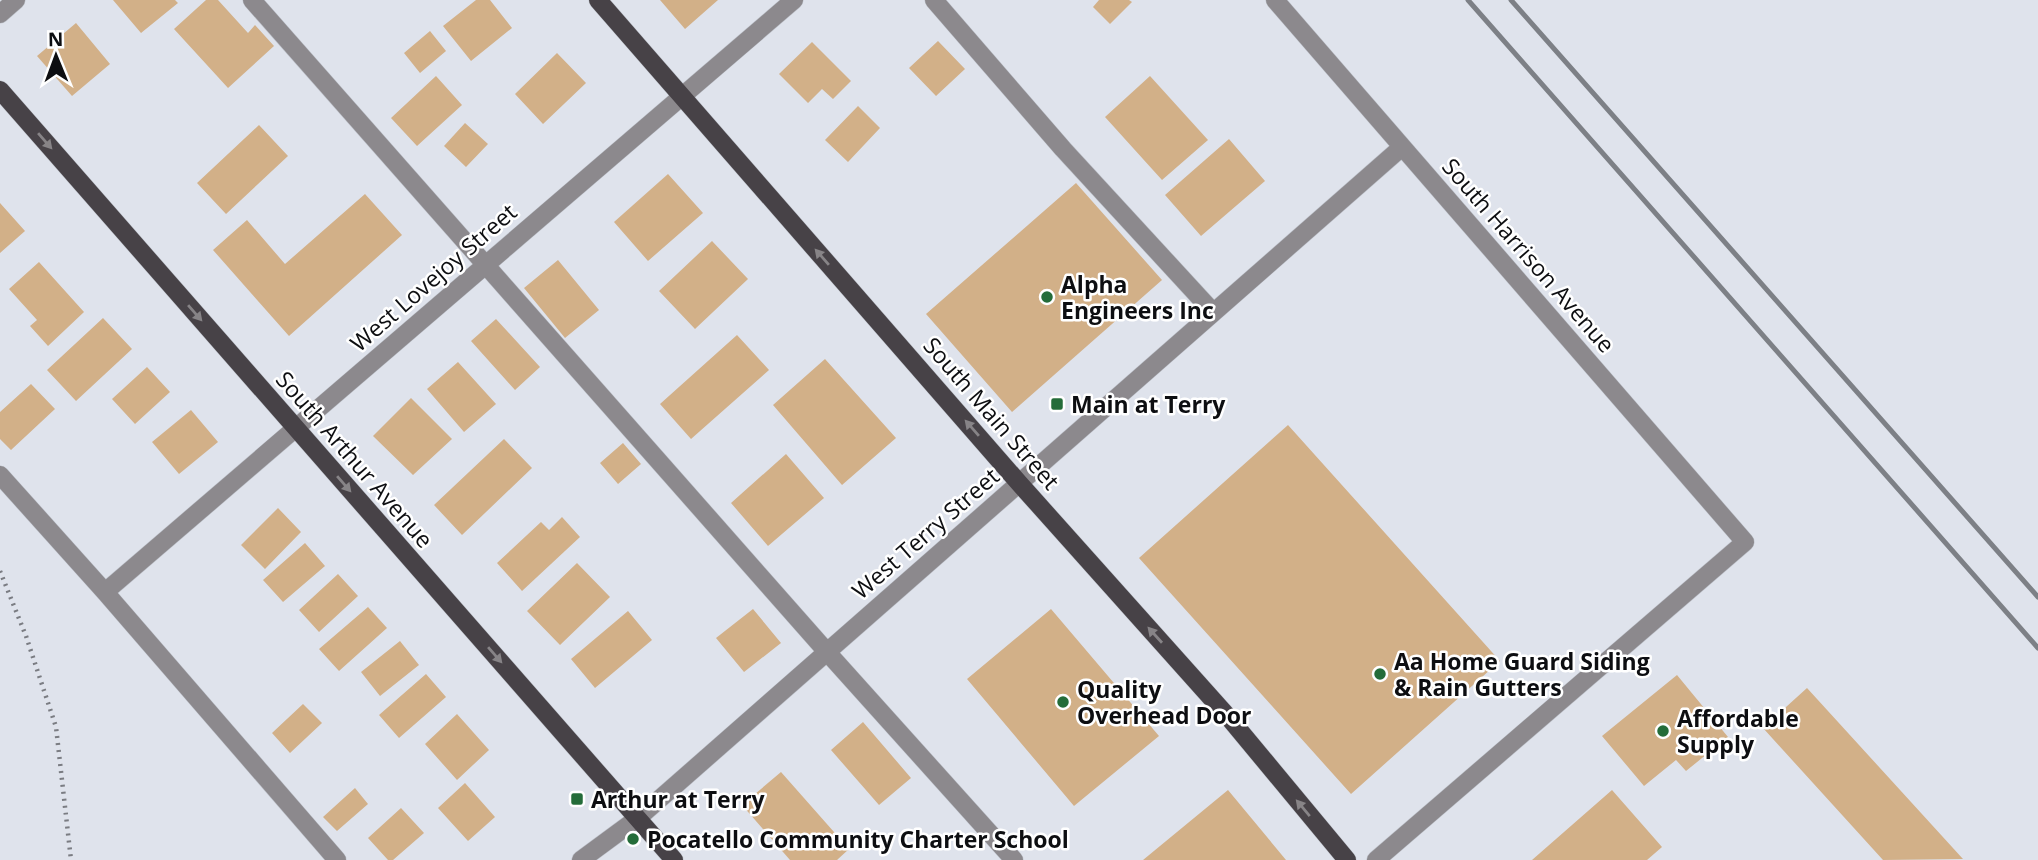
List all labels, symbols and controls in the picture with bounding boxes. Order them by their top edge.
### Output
north arrow [21,21,91,91]
text: N [48,26,64,52]
one-way arrow [37,133,52,150]
street label: South Harrison Avenue [1436,151,1622,359]
street label: West Lovejoy Street [343,196,523,358]
one-way arrow [815,248,830,265]
place label: Alpha Engineers Inc [1061,268,1214,326]
marker: Alpha Engineers Inc [1039,289,1055,305]
one-way arrow [186,304,202,321]
street label: South Main Street [917,330,1067,496]
street label: South Arthur Avenue [269,364,441,554]
place label: Main at Terry [1071,388,1226,420]
marker: Main at Terry [1049,396,1065,412]
one-way arrow [964,419,980,437]
street label: West Terry Street [845,460,1005,606]
one-way arrow [336,475,352,493]
one-way arrow [1147,626,1163,644]
place label: Aa Home Guard Siding & Rain Gutters [1394,645,1650,703]
one-way arrow [487,646,503,664]
marker: Aa Home Guard Siding & Rain Gutters [1372,666,1388,682]
place label: Quality Overhead Door [1077,673,1252,731]
marker: Quality Overhead Door [1055,694,1071,710]
place label: Affordable Supply [1677,702,1799,760]
marker: Affordable Supply [1655,723,1671,739]
place label: Arthur at Terry [591,783,766,815]
marker: Arthur at Terry [569,791,585,807]
one-way arrow [1296,799,1311,816]
place label: Pocatello Community Charter School [647,823,1069,855]
marker: Pocatello Community Charter School [625,831,641,847]

